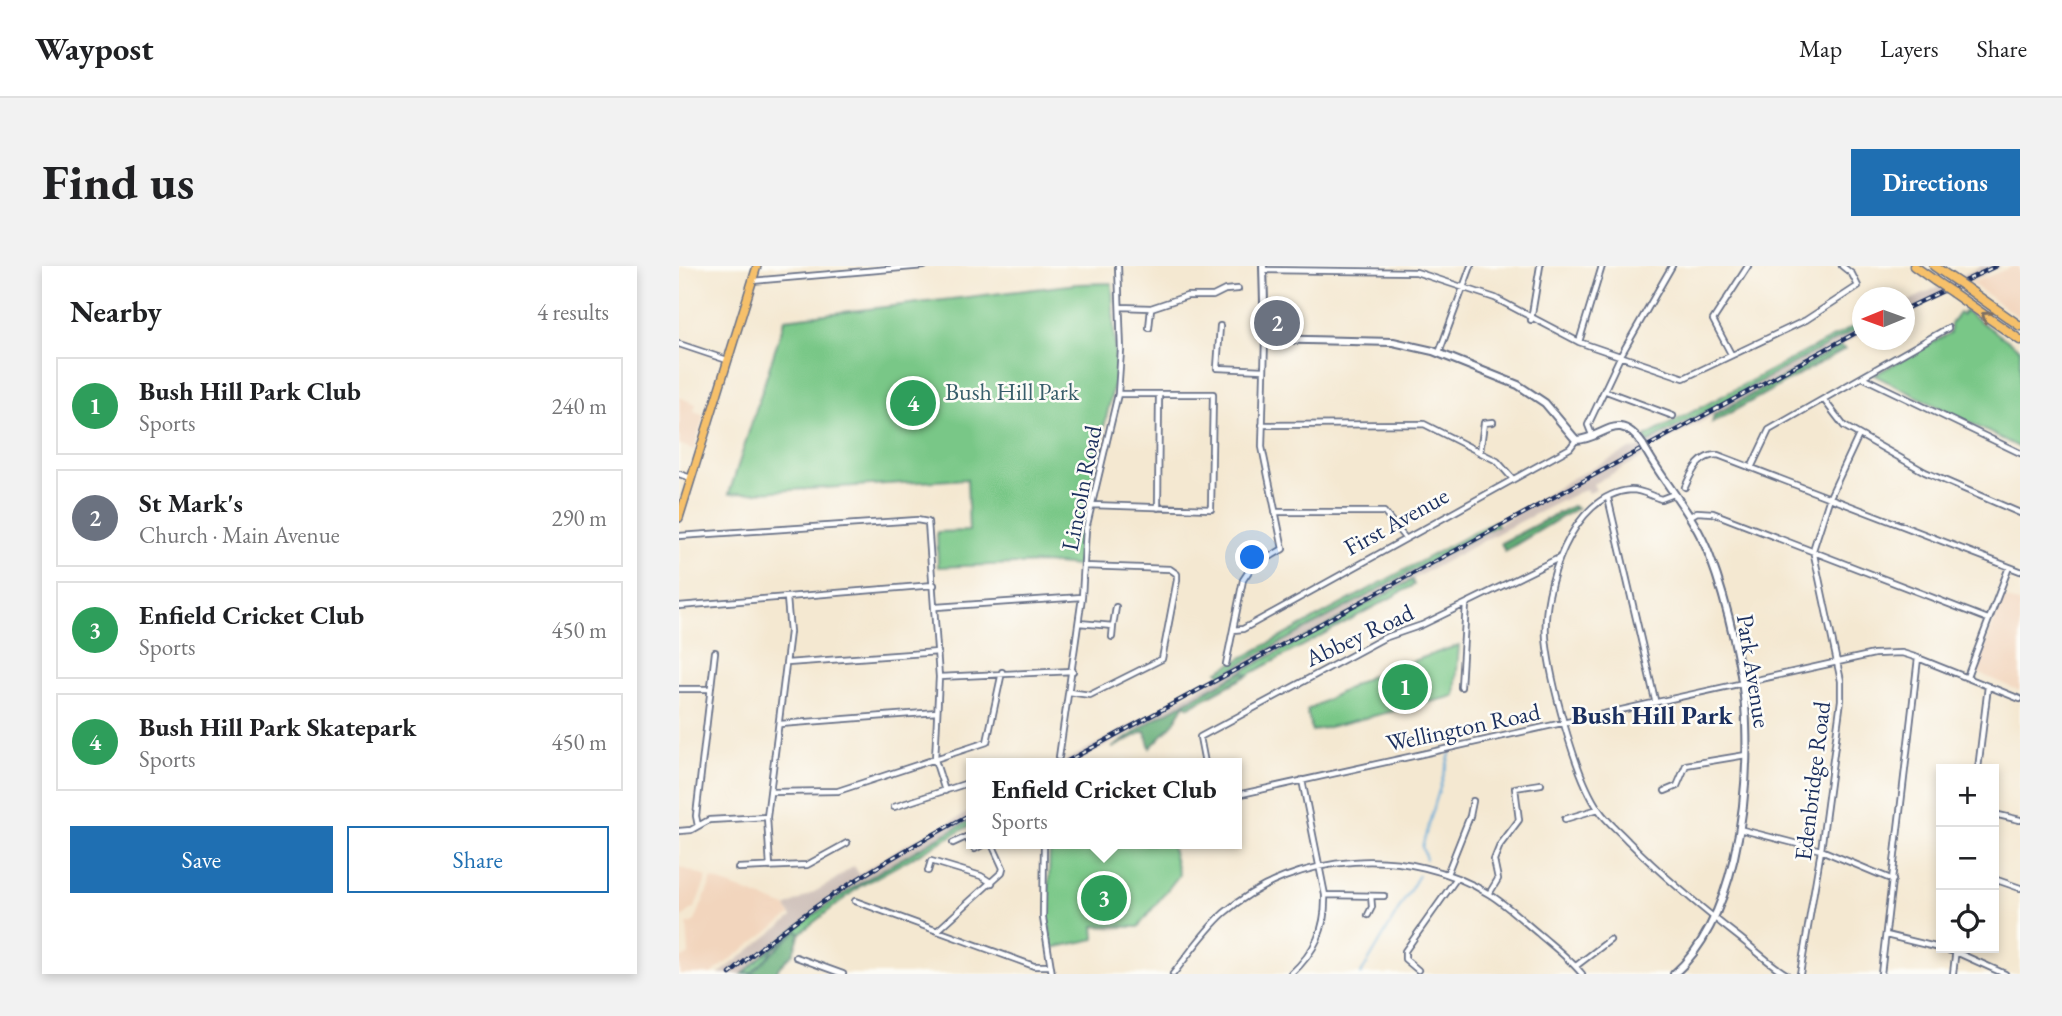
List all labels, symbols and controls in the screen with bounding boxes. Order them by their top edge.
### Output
text: Waypost [35,27,154,70]
text: Map [1799,33,1842,64]
text: Layers [1880,33,1939,64]
text: Share [1977,33,2027,64]
button: Directions [1851,149,2020,216]
text: Find us [42,150,194,214]
north arrow [1852,287,1915,350]
text: Nearby [70,292,162,331]
text: 4 results [537,297,609,327]
pin: 2 [1254,297,1300,349]
one-way arrow [1981,312,1994,324]
text: Bush Hill Park Club [139,374,361,408]
park label: Bush Hill Park [945,376,1080,407]
pin: 4 [890,377,936,429]
text: 1 [89,391,101,421]
text: 240 m [551,391,607,421]
text: Sports [139,408,195,438]
street label: Lincoln Road [1054,422,1108,553]
street label: First Avenue [1338,480,1454,562]
text: St Mark's [139,486,243,520]
text: 2 [89,503,101,533]
text: 290 m [551,503,607,533]
text: Church · Main Avenue [139,520,340,550]
your location [1235,540,1269,574]
street label: Abbey Road [1299,596,1419,674]
text: Enfield Cricket Club [139,598,364,632]
street label: Park Avenue [1730,612,1778,730]
text: 3 [89,615,101,645]
text: 450 m [551,615,607,645]
text: Sports [139,632,195,662]
pin: 1 [1382,661,1428,713]
street label: Wellington Road [1383,695,1544,758]
district label: Bush Hill Park [1571,698,1734,732]
street label: Edenbridge Road [1787,699,1837,862]
text: Bush Hill Park Skatepark [139,710,416,744]
text: 4 [89,727,101,757]
text: 450 m [551,727,607,757]
text: Sports [139,744,195,774]
popup [966,758,1242,849]
map controls [1936,764,1999,953]
button: + [1936,764,1999,827]
text: Enfield Cricket Club [991,772,1217,806]
text: Sports [991,806,1048,836]
button: Save [70,826,333,893]
button: Share [347,826,609,893]
button: − [1936,827,1999,890]
pin: 3 [1081,872,1127,924]
button: locate [1936,890,1999,953]

